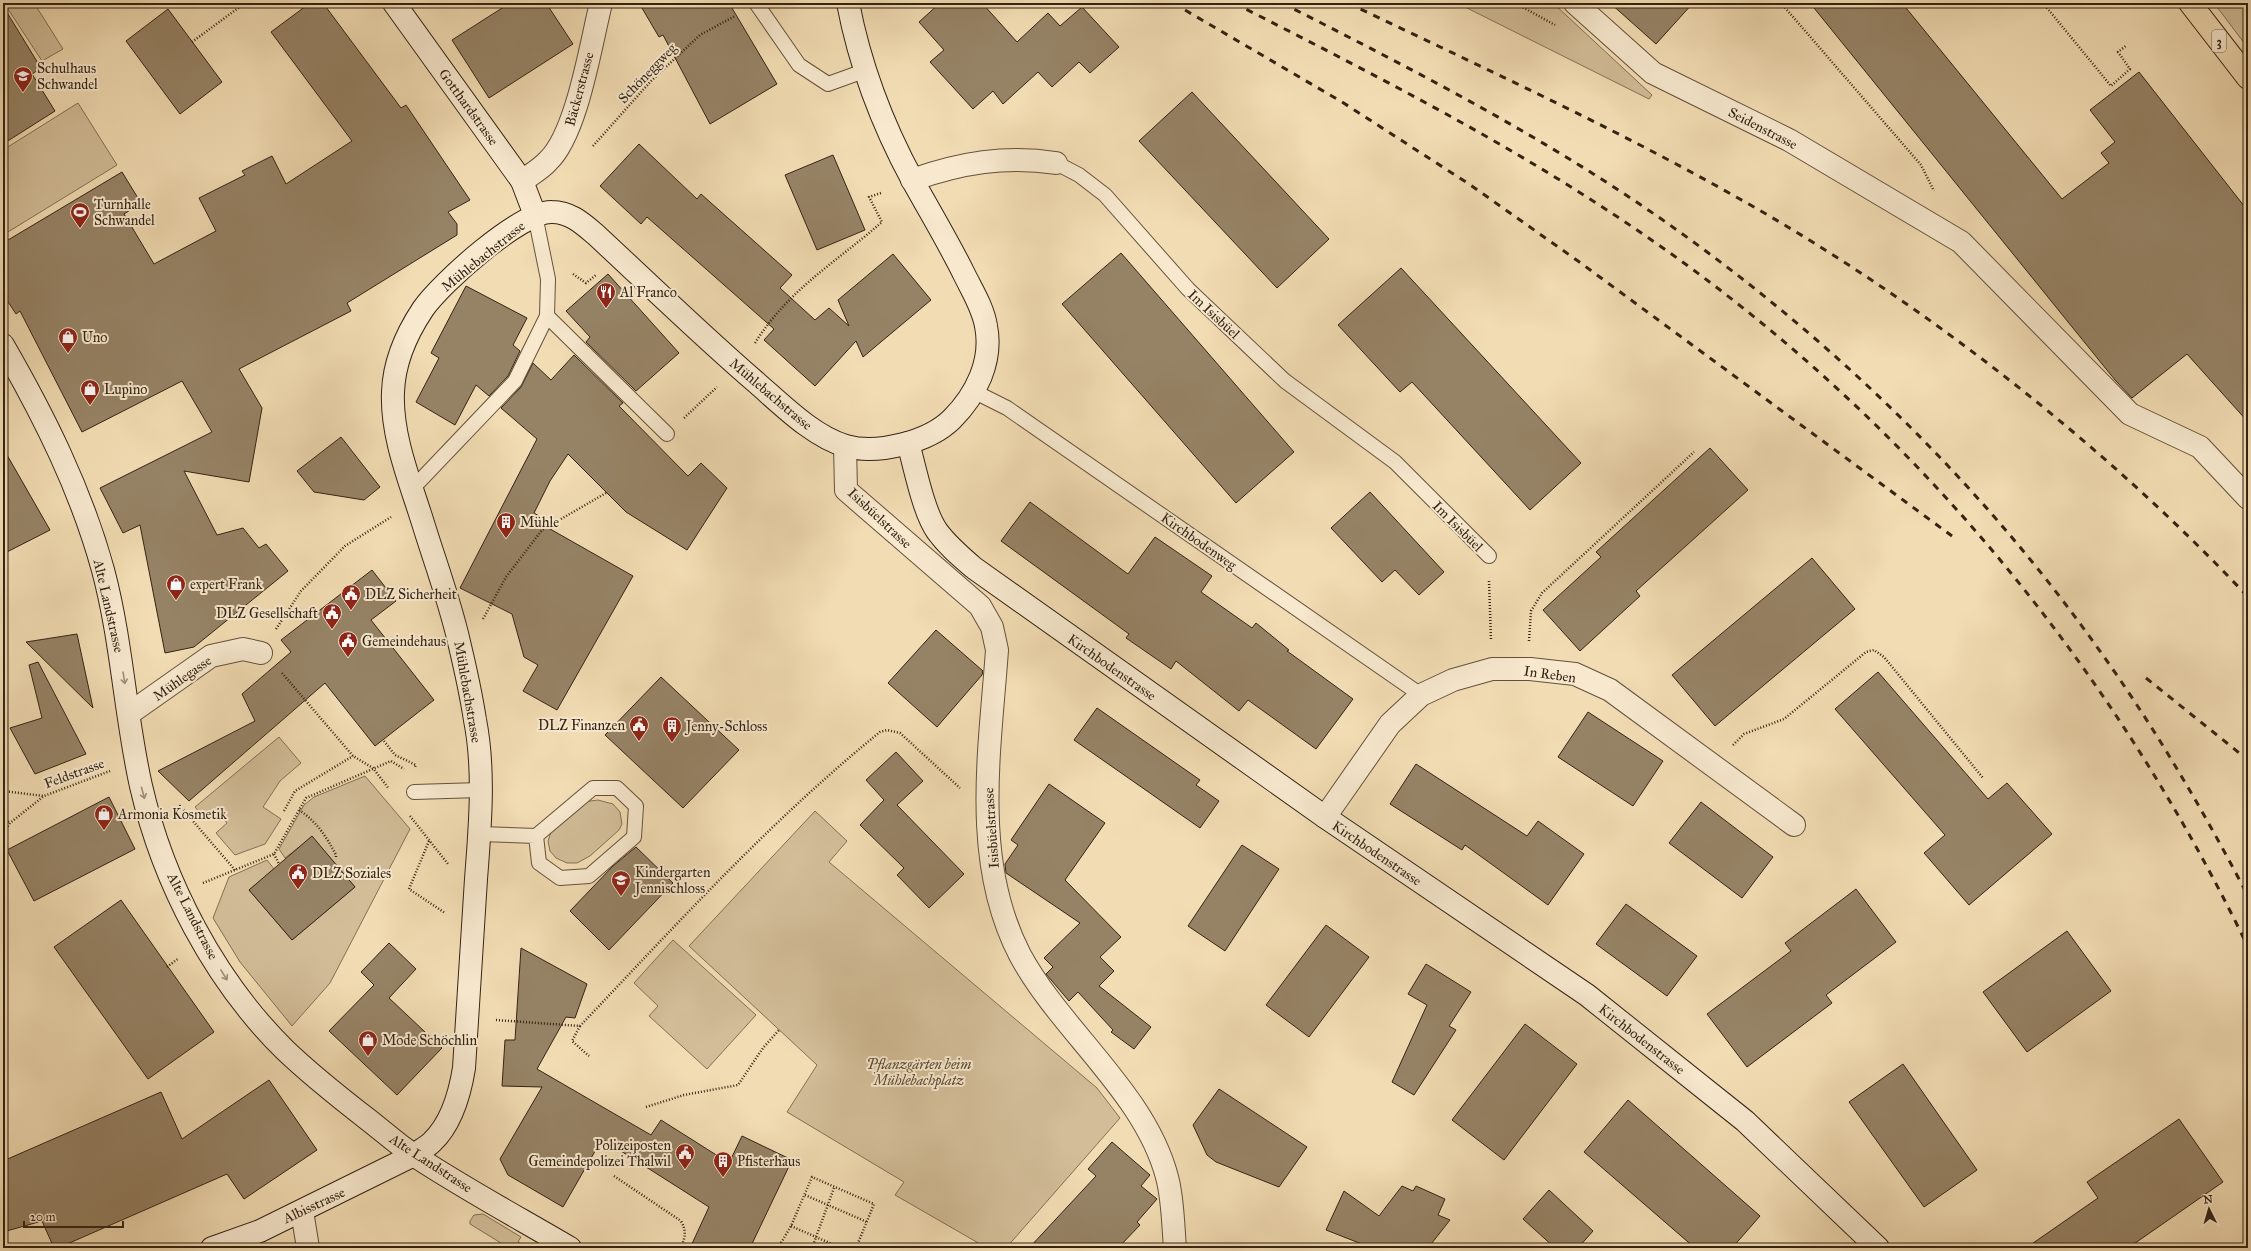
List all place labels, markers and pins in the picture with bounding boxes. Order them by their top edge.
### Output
place label: Schulhaus Schwandel [37,60,98,93]
school or university icon: Schulhaus Schwandel [12,65,34,93]
place label: Turnhalle Schwandel [94,196,155,229]
sports icon: Turnhalle Schwandel [69,201,91,229]
restaurant icon: Al Franco [595,281,617,309]
place label: Al Franco [619,284,677,301]
shop icon: Uno [57,326,79,354]
place label: Uno [82,329,107,346]
shop icon: Lupino [79,378,101,406]
place label: Lupino [104,381,147,398]
building icon: Mühle [495,511,517,539]
place label: Mühle [520,514,559,531]
shop icon: expert Frank [165,573,187,601]
place label: expert Frank [190,576,263,593]
public building icon: DLZ Sicherheit [340,583,362,611]
place label: DLZ Sicherheit [365,586,457,603]
public building icon: DLZ Gesellschaft [321,602,343,630]
place label: DLZ Gesellschaft [216,605,318,622]
public building icon: Gemeindehaus [337,630,359,658]
place label: Gemeindehaus [362,633,446,650]
public building icon: DLZ Finanzen [628,714,650,742]
building icon: Jenny-Schloss [661,715,683,743]
place label: DLZ Finanzen [538,717,625,734]
place label: Jenny-Schloss [684,718,767,736]
shop icon: Armonia Kosmetik [93,803,115,831]
place label: Armonia Kosmetik [117,806,227,823]
public building icon: DLZ Soziales [287,862,309,890]
place label: Kindergarten Jennischloss [633,864,711,898]
place label: DLZ Soziales [312,865,391,882]
school or university icon: Kindergarten Jennischloss [610,869,632,897]
shop icon: Mode Schöchlin [357,1029,379,1057]
place label: Mode Schöchlin [382,1032,477,1049]
place label: Polizeiposten Gemeindepolizei Thalwil [528,1137,671,1170]
public building icon: Polizeiposten Gemeindepolizei Thalwil [674,1142,696,1170]
building icon: Pfisterhaus [712,1150,734,1178]
place label: Pfisterhaus [737,1153,800,1170]

